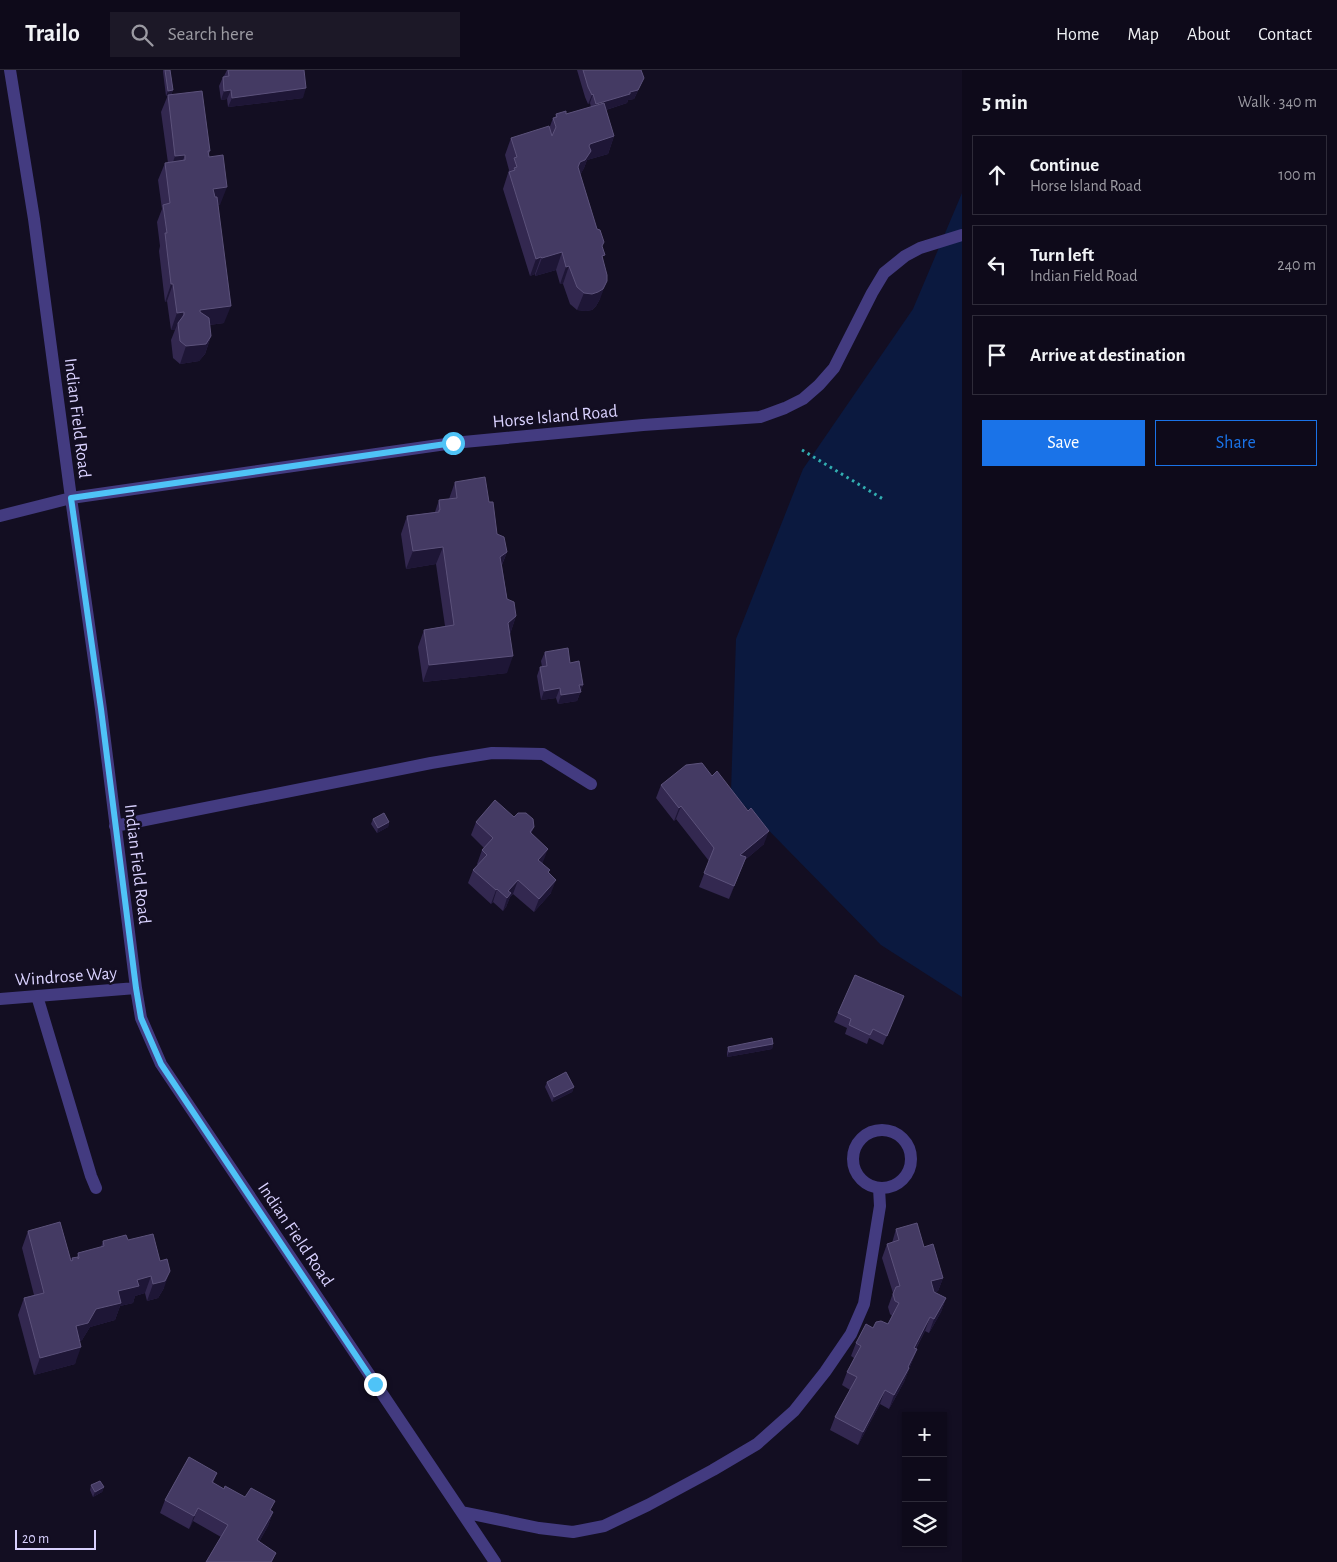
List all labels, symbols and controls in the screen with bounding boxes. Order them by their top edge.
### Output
search box [110,12,460,57]
icon: search [128,21,156,49]
text: Trailo [25,22,80,46]
text: Search here [168,25,254,44]
text: Home [1056,26,1099,44]
text: Map [1127,26,1159,44]
text: About [1187,26,1230,44]
text: Contact [1258,26,1312,44]
text: 5 min [982,92,1028,113]
text: Walk · 340 m [1238,94,1317,110]
text: Continue [1030,156,1099,175]
icon: ahead [983,161,1011,189]
text: 100 m [1278,167,1316,183]
text: Horse Island Road [1030,178,1142,194]
text: Turn left [1030,246,1094,265]
icon: left [983,251,1011,279]
text: 240 m [1277,257,1316,273]
text: Indian Field Road [1030,268,1138,284]
icon: arrive [983,341,1011,369]
text: Arrive at destination [1030,346,1186,365]
street label: Indian Field Road [61,357,93,479]
street label: Horse Island Road [492,403,618,431]
button: Save [982,420,1145,466]
button: Share [1155,420,1317,466]
route start [442,432,465,455]
street label: Indian Field Road [121,803,153,925]
street label: Windrose Way [14,964,118,990]
street label: Indian Field Road [254,1179,336,1290]
route end [364,1373,387,1396]
map controls [902,1412,947,1547]
button: + [902,1412,947,1457]
button: − [902,1457,947,1502]
button: layers [902,1502,947,1547]
scale bar [15,1527,96,1550]
text: 20 m [22,1532,49,1546]

